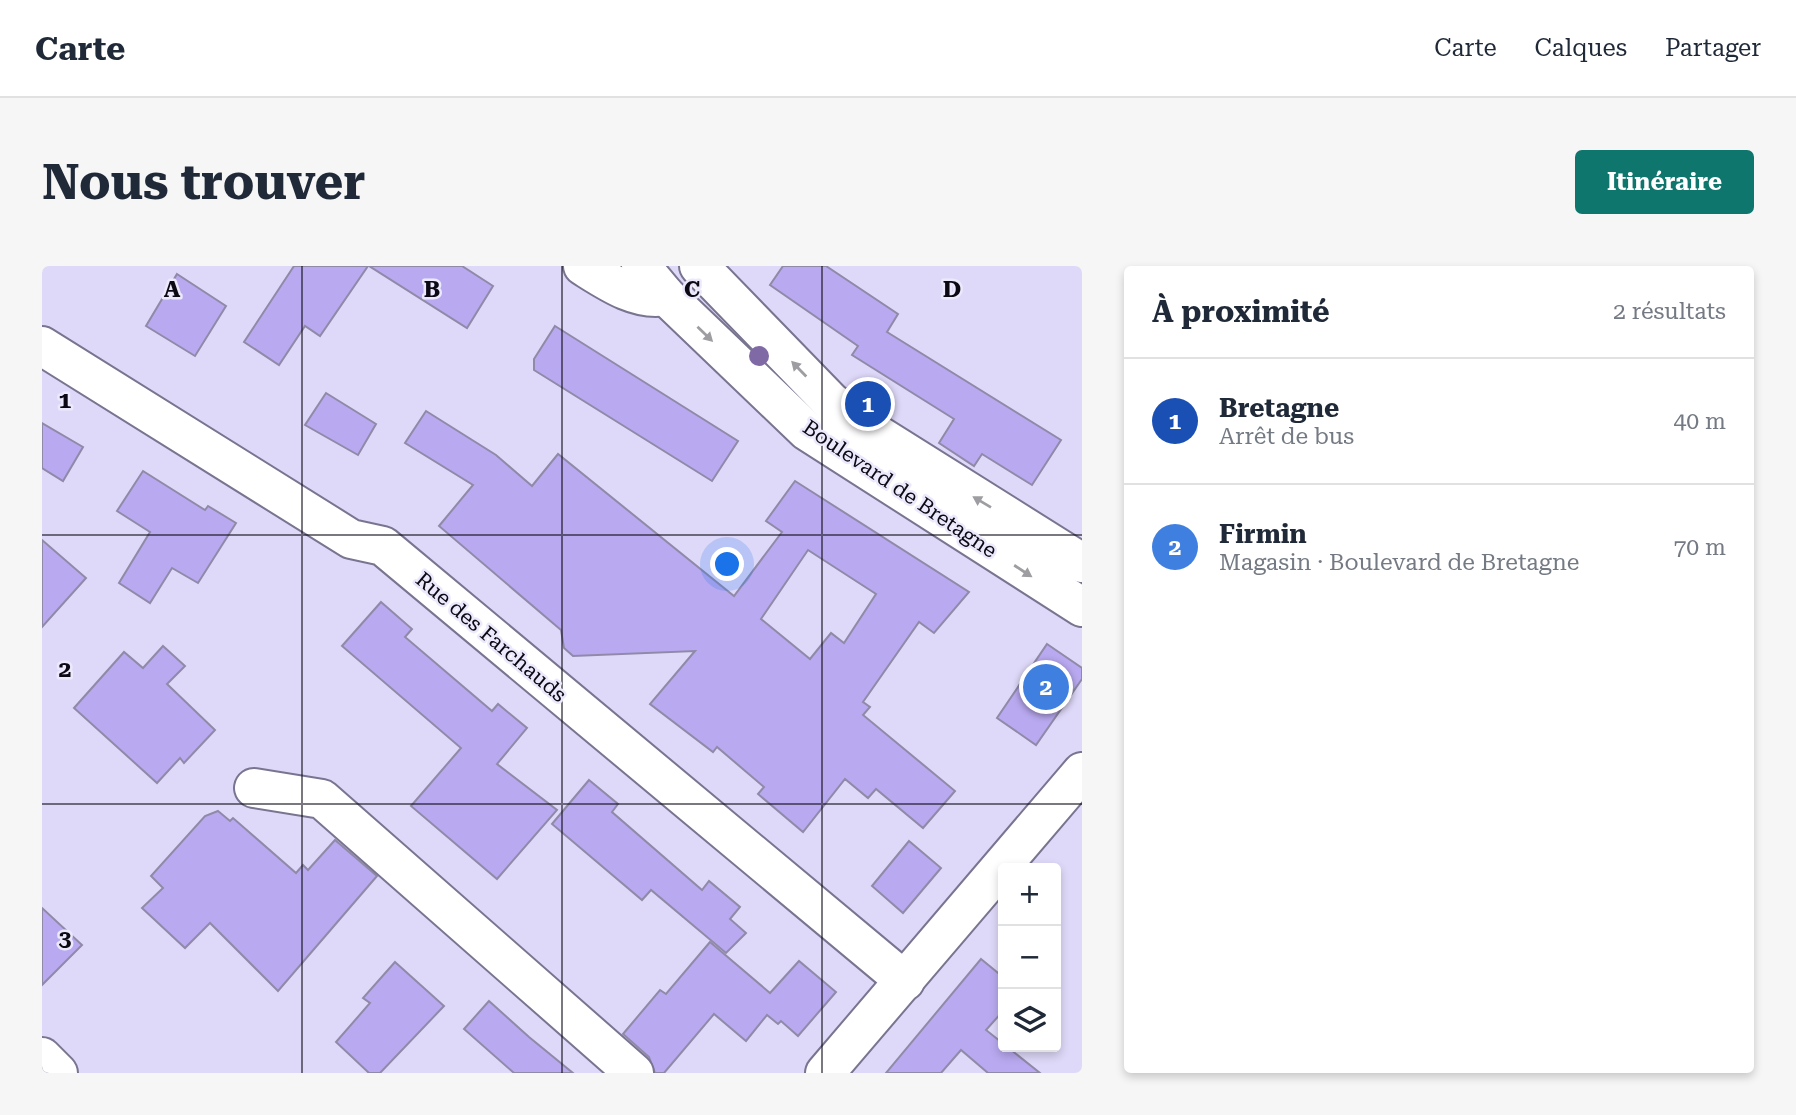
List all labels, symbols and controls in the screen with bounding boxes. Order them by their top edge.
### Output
text: Carte [35,29,125,68]
text: Carte [1434,34,1497,62]
text: Calques [1535,34,1627,62]
text: Partager [1665,34,1761,62]
button: Itinéraire [1575,150,1754,214]
text: Nous trouver [42,154,366,211]
text: A [164,276,181,303]
text: B [424,276,440,303]
text: C [684,276,700,303]
text: D [943,276,961,303]
text: À proximité [1152,294,1330,329]
text: 2 résultats [1613,298,1726,325]
one-way arrow [696,325,713,341]
one-way arrow [790,360,807,377]
pin: 1 [845,378,891,430]
text: 1 [59,387,72,414]
text: Bretagne [1219,393,1339,423]
text: 1 [1169,408,1181,435]
text: 40 m [1673,408,1726,435]
street label: Boulevard de Bretagne [798,415,1002,563]
text: Arrêt de bus [1219,423,1354,450]
one-way arrow [972,495,992,508]
text: Firmin [1219,519,1307,549]
text: 2 [1169,534,1181,561]
text: 70 m [1673,534,1726,561]
your location [710,547,744,581]
text: Magasin · Boulevard de Bretagne [1219,549,1579,576]
one-way arrow [1014,565,1033,578]
street label: Rue des Farchauds [411,567,571,707]
text: 2 [59,656,71,683]
pin: 2 [1023,661,1069,713]
map controls [998,863,1061,1052]
button: + [998,863,1061,926]
text: 3 [59,925,72,952]
button: − [998,926,1061,989]
button: layers [998,989,1061,1052]

